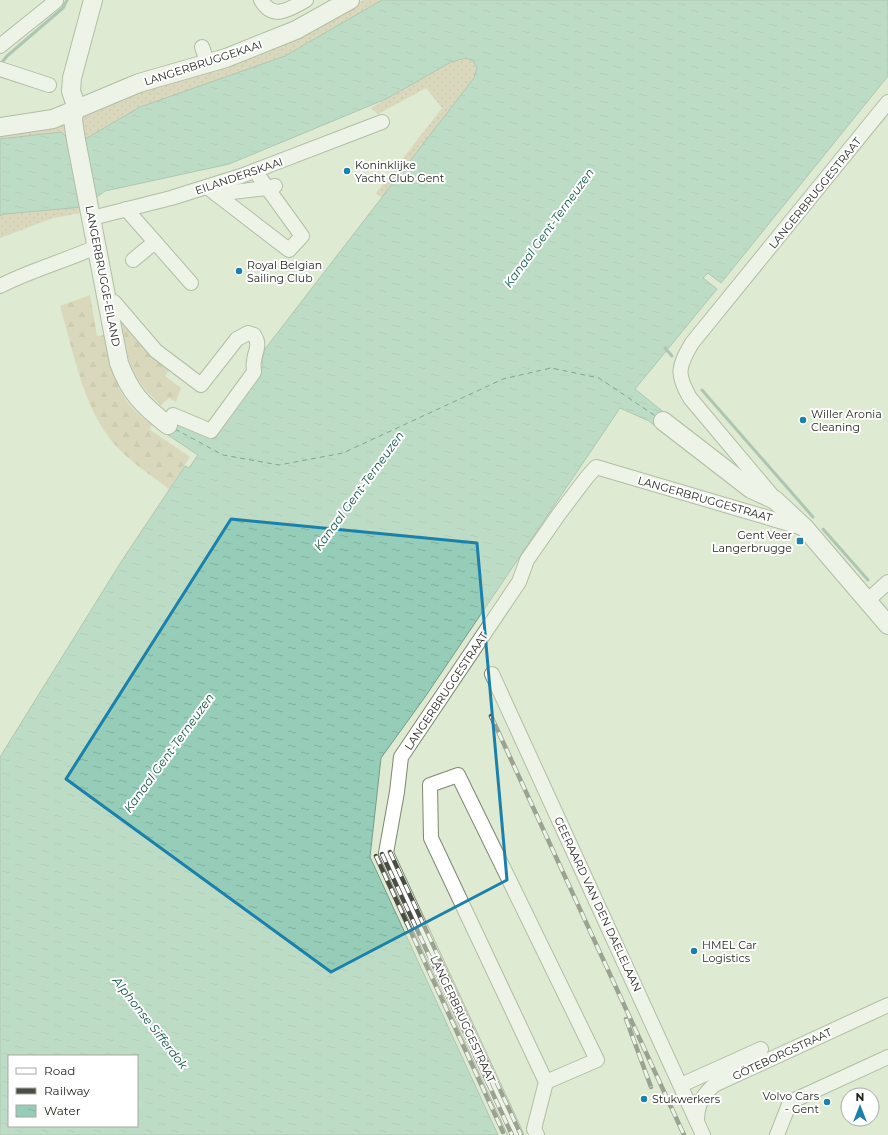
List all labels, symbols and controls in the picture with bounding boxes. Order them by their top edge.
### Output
street label: LANGERBRUGGEKAAI [142,37,264,89]
street label: LANGERBRUGGESTRAAT [766,134,865,251]
street label: EILANDERSKAAI [193,154,285,198]
place label: Koninklijke Yacht Club Gent [355,158,445,185]
water label: Kanaal Gent-Terneuzen [500,165,597,290]
marker: Koninklijke Yacht Club Gent [342,166,352,176]
street label: LANGERBRUGGE-EILAND [82,204,124,348]
place label: Royal Belgian Sailing Club [247,258,322,285]
marker: Royal Belgian Sailing Club [234,266,244,276]
place label: Willer Aronia Cleaning [811,407,882,434]
marker: Willer Aronia Cleaning [798,415,808,425]
water label: Kanaal Gent-Terneuzen [310,428,407,553]
street label: LANGERBRUGGESTRAAT [636,473,774,525]
place label: Gent Veer Langerbrugge [712,528,792,555]
marker: Gent Veer Langerbrugge [795,536,805,546]
street label: LANGERBRUGGESTRAAT [401,629,491,753]
water label: Kanaal Gent-Terneuzen [120,690,217,815]
street label: GEERAARD VAN DEN DAELELAAN [551,814,645,994]
place label: HMEL Car Logistics [702,938,757,965]
marker: HMEL Car Logistics [689,946,699,956]
street label: LANGERBRUGGESTRAAT [427,953,499,1086]
water label: Alphonse Sifferdok [109,973,192,1073]
street label: GÖTEBORGSTRAAT [730,1025,835,1083]
legend [8,1055,138,1127]
text: Road [44,1063,75,1078]
text: Railway [44,1083,90,1098]
north arrow [840,1087,880,1127]
place label: Volvo Cars - Gent [763,1089,820,1116]
text: N [856,1090,864,1104]
place label: Stukwerkers [652,1092,721,1106]
marker: Stukwerkers [639,1094,649,1104]
marker: Volvo Cars - Gent [822,1097,832,1107]
text: Water [44,1103,81,1118]

